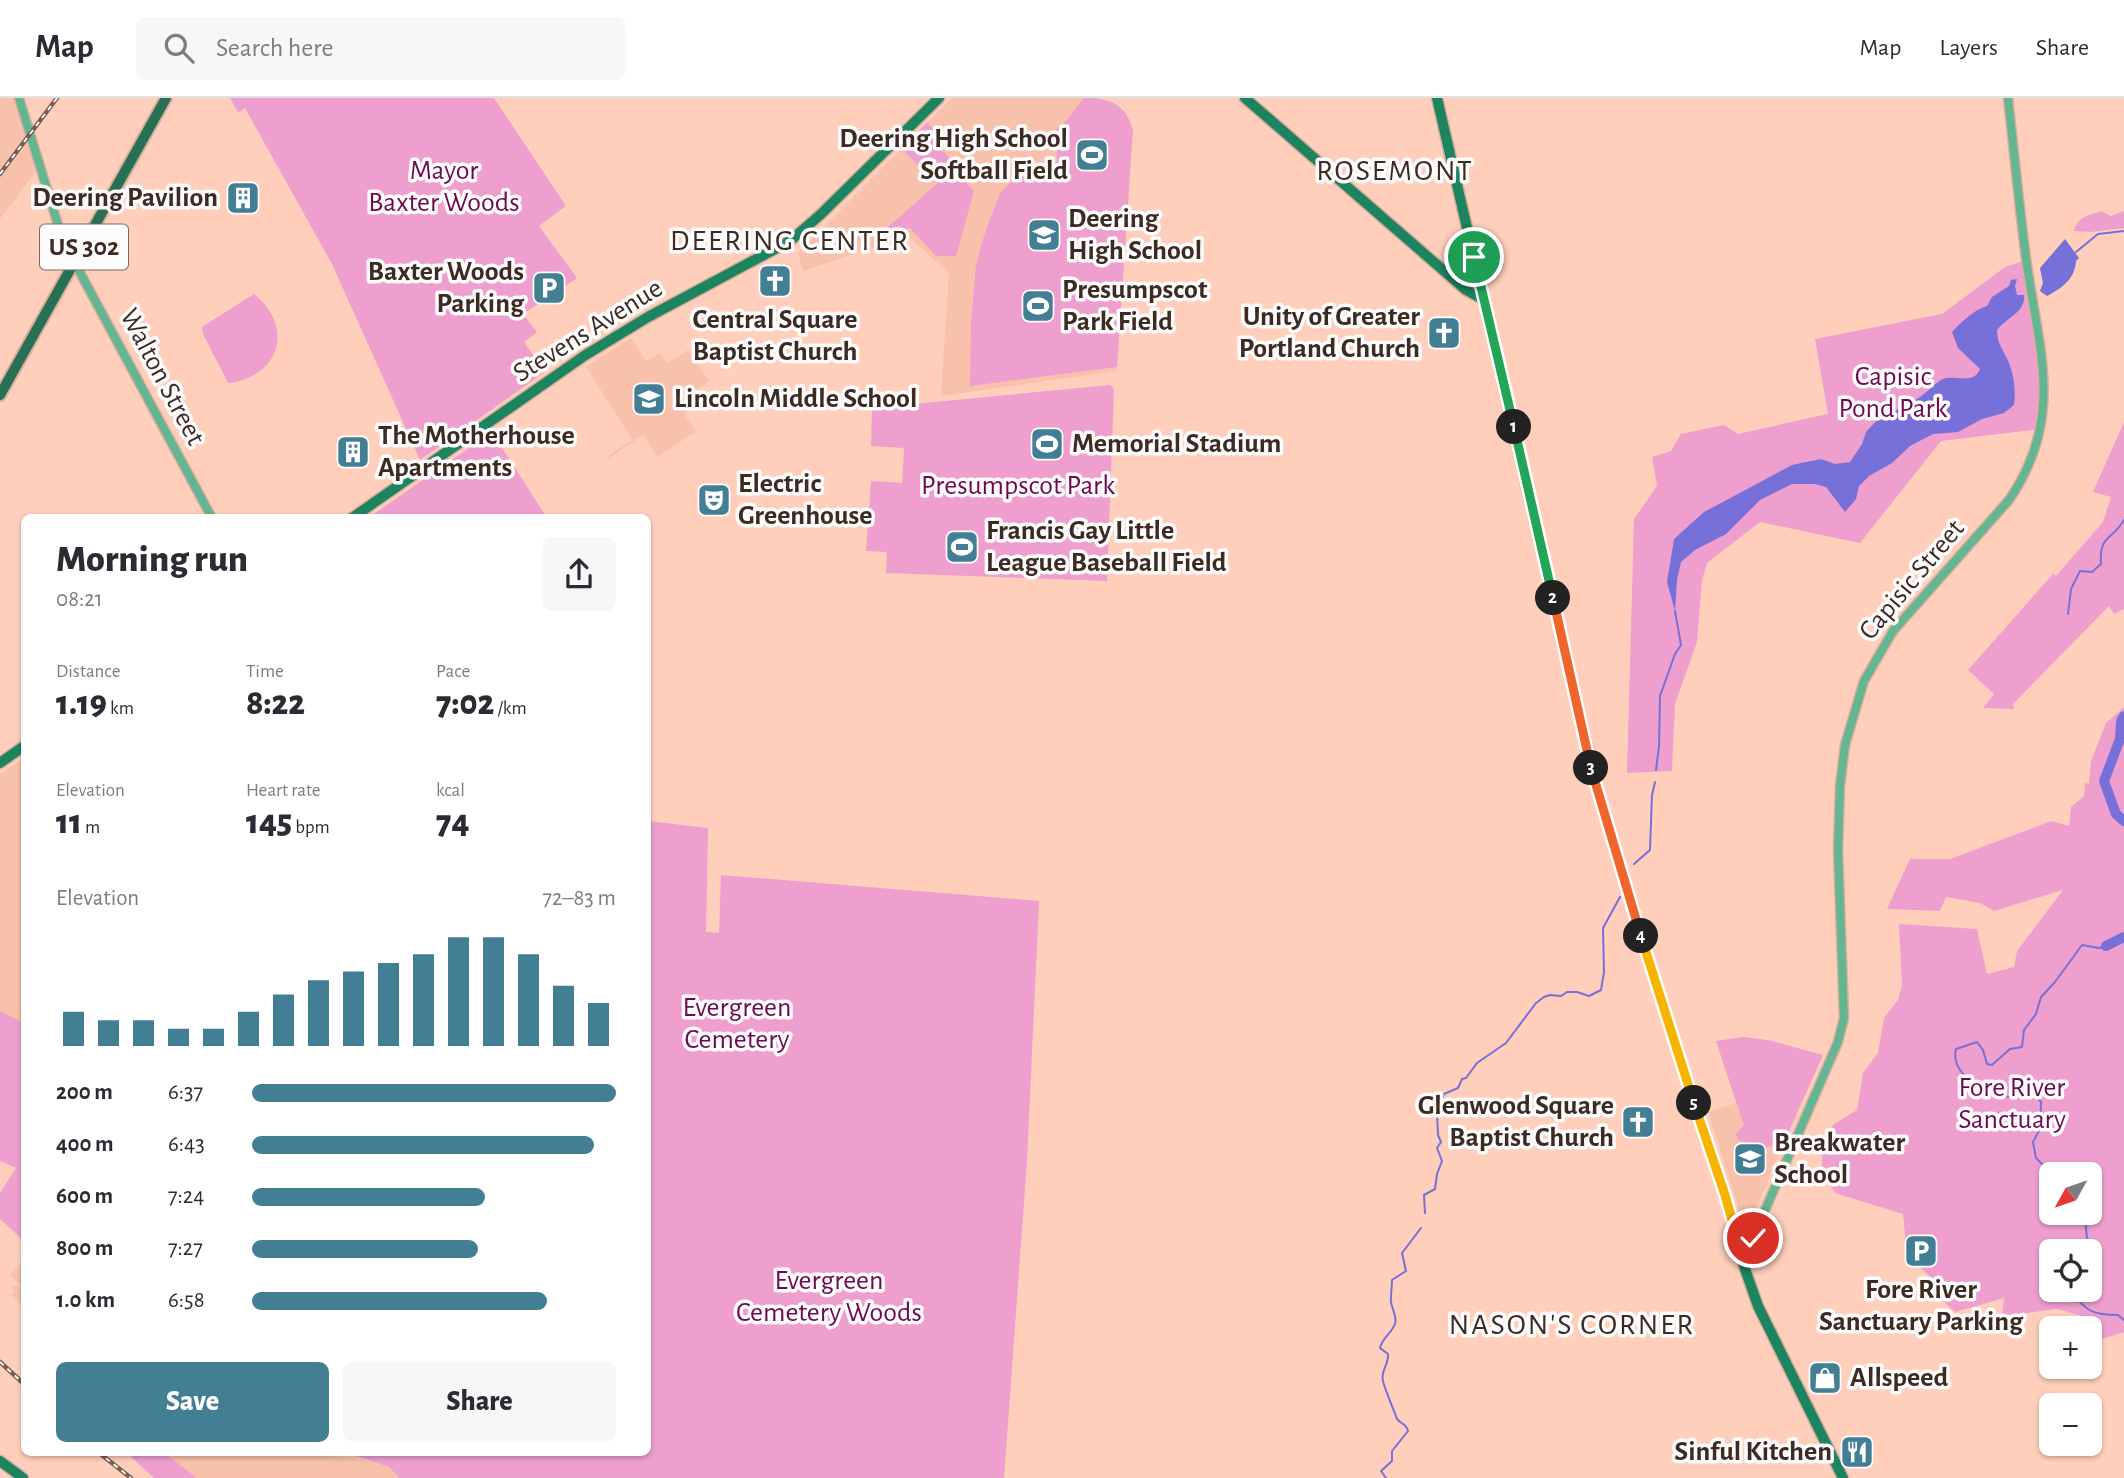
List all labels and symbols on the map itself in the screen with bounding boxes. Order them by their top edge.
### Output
place label: Deering High School Softball Field [839,125,1068,185]
sports icon: Deering High School Softball Field [1073,136,1111,174]
district label: ROSEMONT [1316,156,1474,186]
park label: Mayor Baxter Woods [368,157,520,217]
building icon: Deering Pavilion [224,179,262,217]
place label: Deering Pavilion [32,184,218,212]
place label: Deering High School [1068,205,1202,265]
school or university icon: Deering High School [1025,216,1063,254]
road number: US 302 [40,224,128,270]
district label: DEERING CENTER [670,226,910,256]
pin [1444,227,1504,287]
place label: Baxter Woods Parking [368,258,525,318]
church icon: Central Square Baptist Church [756,262,794,300]
parking icon: Baxter Woods Parking [530,269,568,307]
street label: Stevens Avenue [508,274,668,388]
place label: Presumpscot Park Field [1062,276,1208,336]
sports icon: Presumpscot Park Field [1019,287,1057,325]
place label: Unity of Greater Portland Church [1239,303,1420,363]
street label: Walton Street [114,304,210,450]
place label: Central Square Baptist Church [693,306,857,366]
church icon: Unity of Greater Portland Church [1425,314,1463,352]
park label: Capisic Pond Park [1839,363,1948,423]
school or university icon: Lincoln Middle School [630,380,668,418]
place label: Lincoln Middle School [674,385,917,413]
pin: 1 [1496,410,1532,444]
place label: The Motherhouse Apartments [378,422,575,482]
sports icon: Memorial Stadium [1028,425,1066,463]
place label: Memorial Stadium [1072,430,1281,458]
building icon: The Motherhouse Apartments [334,433,372,471]
place label: Electric Greenhouse [738,470,873,530]
park label: Presumpscot Park [921,472,1115,500]
theatre icon: Electric Greenhouse [695,481,733,519]
street label: Capisic Street [1854,515,1970,645]
place label: Francis Gay Little League Baseball Field [986,517,1227,577]
sports icon: Francis Gay Little League Baseball Field [943,528,981,566]
pin: 2 [1536,580,1570,616]
pin: 3 [1574,750,1608,786]
pin: 4 [1624,918,1658,954]
park label: Evergreen Cemetery [683,994,791,1054]
park label: Fore River Sanctuary [1958,1074,2066,1134]
pin: 5 [1676,1086,1712,1121]
place label: Glenwood Square Baptist Church [1418,1092,1614,1152]
church icon: Glenwood Square Baptist Church [1619,1103,1657,1141]
place label: Breakwater School [1774,1129,1905,1189]
school or university icon: Breakwater School [1731,1140,1769,1178]
north arrow [2039,1162,2102,1225]
pin [1723,1208,1783,1268]
parking icon: Fore River Sanctuary Parking [1902,1232,1940,1270]
park label: Evergreen Cemetery Woods [736,1267,922,1327]
place label: Fore River Sanctuary Parking [1819,1276,2024,1336]
district label: NASON'S CORNER [1449,1310,1695,1340]
shop icon: Allspeed [1806,1359,1844,1397]
place label: Allspeed [1850,1364,1948,1392]
restaurant icon: Sinful Kitchen [1838,1433,1876,1471]
place label: Sinful Kitchen [1674,1438,1832,1466]

